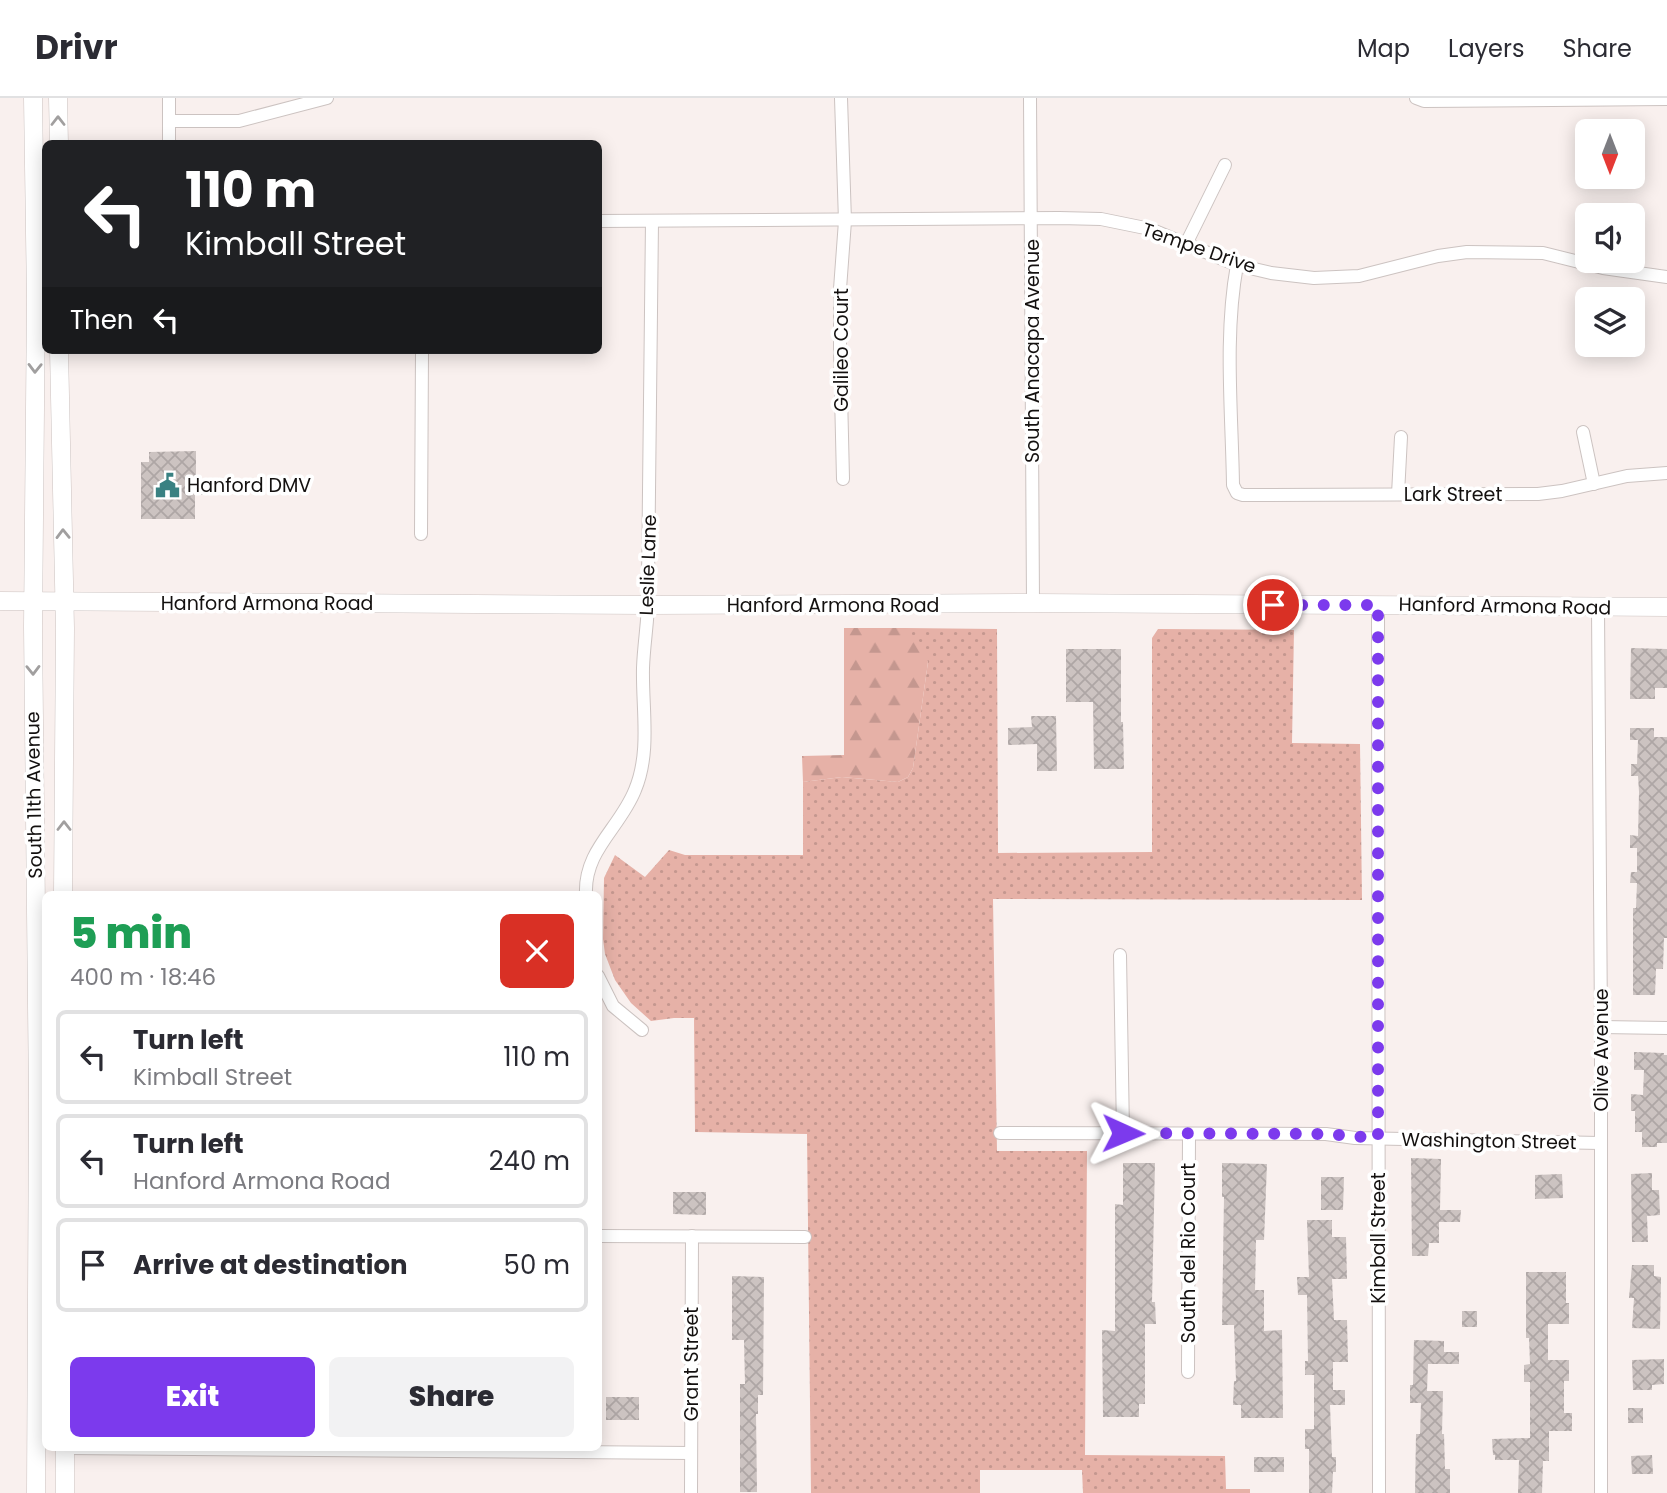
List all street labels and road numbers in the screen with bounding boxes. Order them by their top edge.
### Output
street label: Tempe Drive [1138,216,1260,280]
street label: South Anacapa Avenue [1019,239,1046,463]
street label: Galileo Court [828,288,855,412]
street label: Lark Street [1404,481,1502,508]
street label: Leslie Lane [633,514,663,616]
street label: Hanford Armona Road [161,590,373,617]
street label: Hanford Armona Road [1398,591,1612,621]
street label: Hanford Armona Road [727,592,939,619]
street label: South 11th Avenue [19,711,49,879]
street label: Olive Avenue [1588,988,1615,1112]
street label: Washington Street [1401,1126,1577,1156]
street label: South del Rio Court [1175,1163,1202,1343]
street label: Kimball Street [1365,1172,1392,1304]
street label: Grant Street [678,1307,705,1421]

